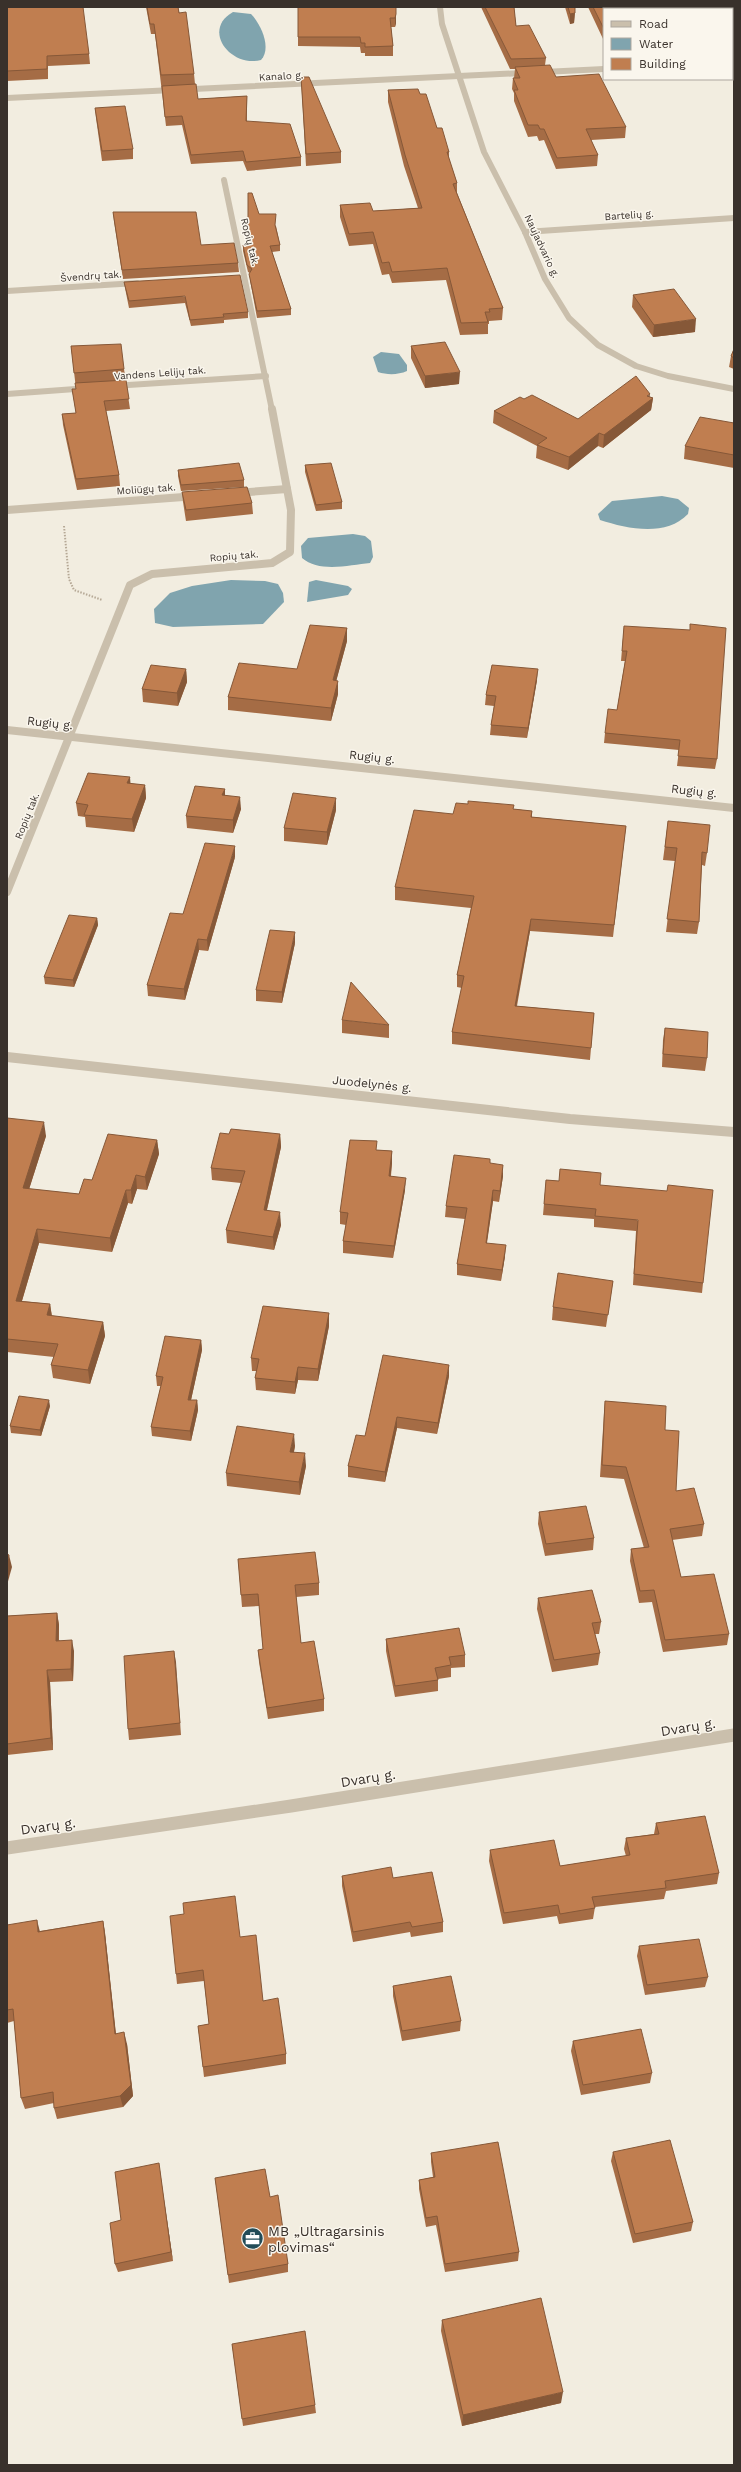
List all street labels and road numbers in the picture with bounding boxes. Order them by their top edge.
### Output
street label: Kanalo g. [259,69,303,83]
street label: Bartelių g. [604,208,654,222]
street label: Naujadvario g. [523,213,561,279]
street label: Ropių tak. [239,217,261,267]
street label: Švendrų tak. [60,268,122,284]
street label: Vandens Lelijų tak. [114,364,206,382]
street label: Moliūgų tak. [116,481,176,497]
street label: Ropių tak. [209,548,259,564]
street label: Rugių g. [26,714,74,732]
street label: Rugių g. [348,748,396,766]
street label: Rugių g. [670,782,718,800]
street label: Ropių tak. [13,791,41,841]
street label: Juodelynės g. [332,1073,412,1095]
street label: Dvarų g. [659,1715,717,1739]
street label: Dvarų g. [339,1766,397,1790]
street label: Dvarų g. [19,1814,77,1838]

